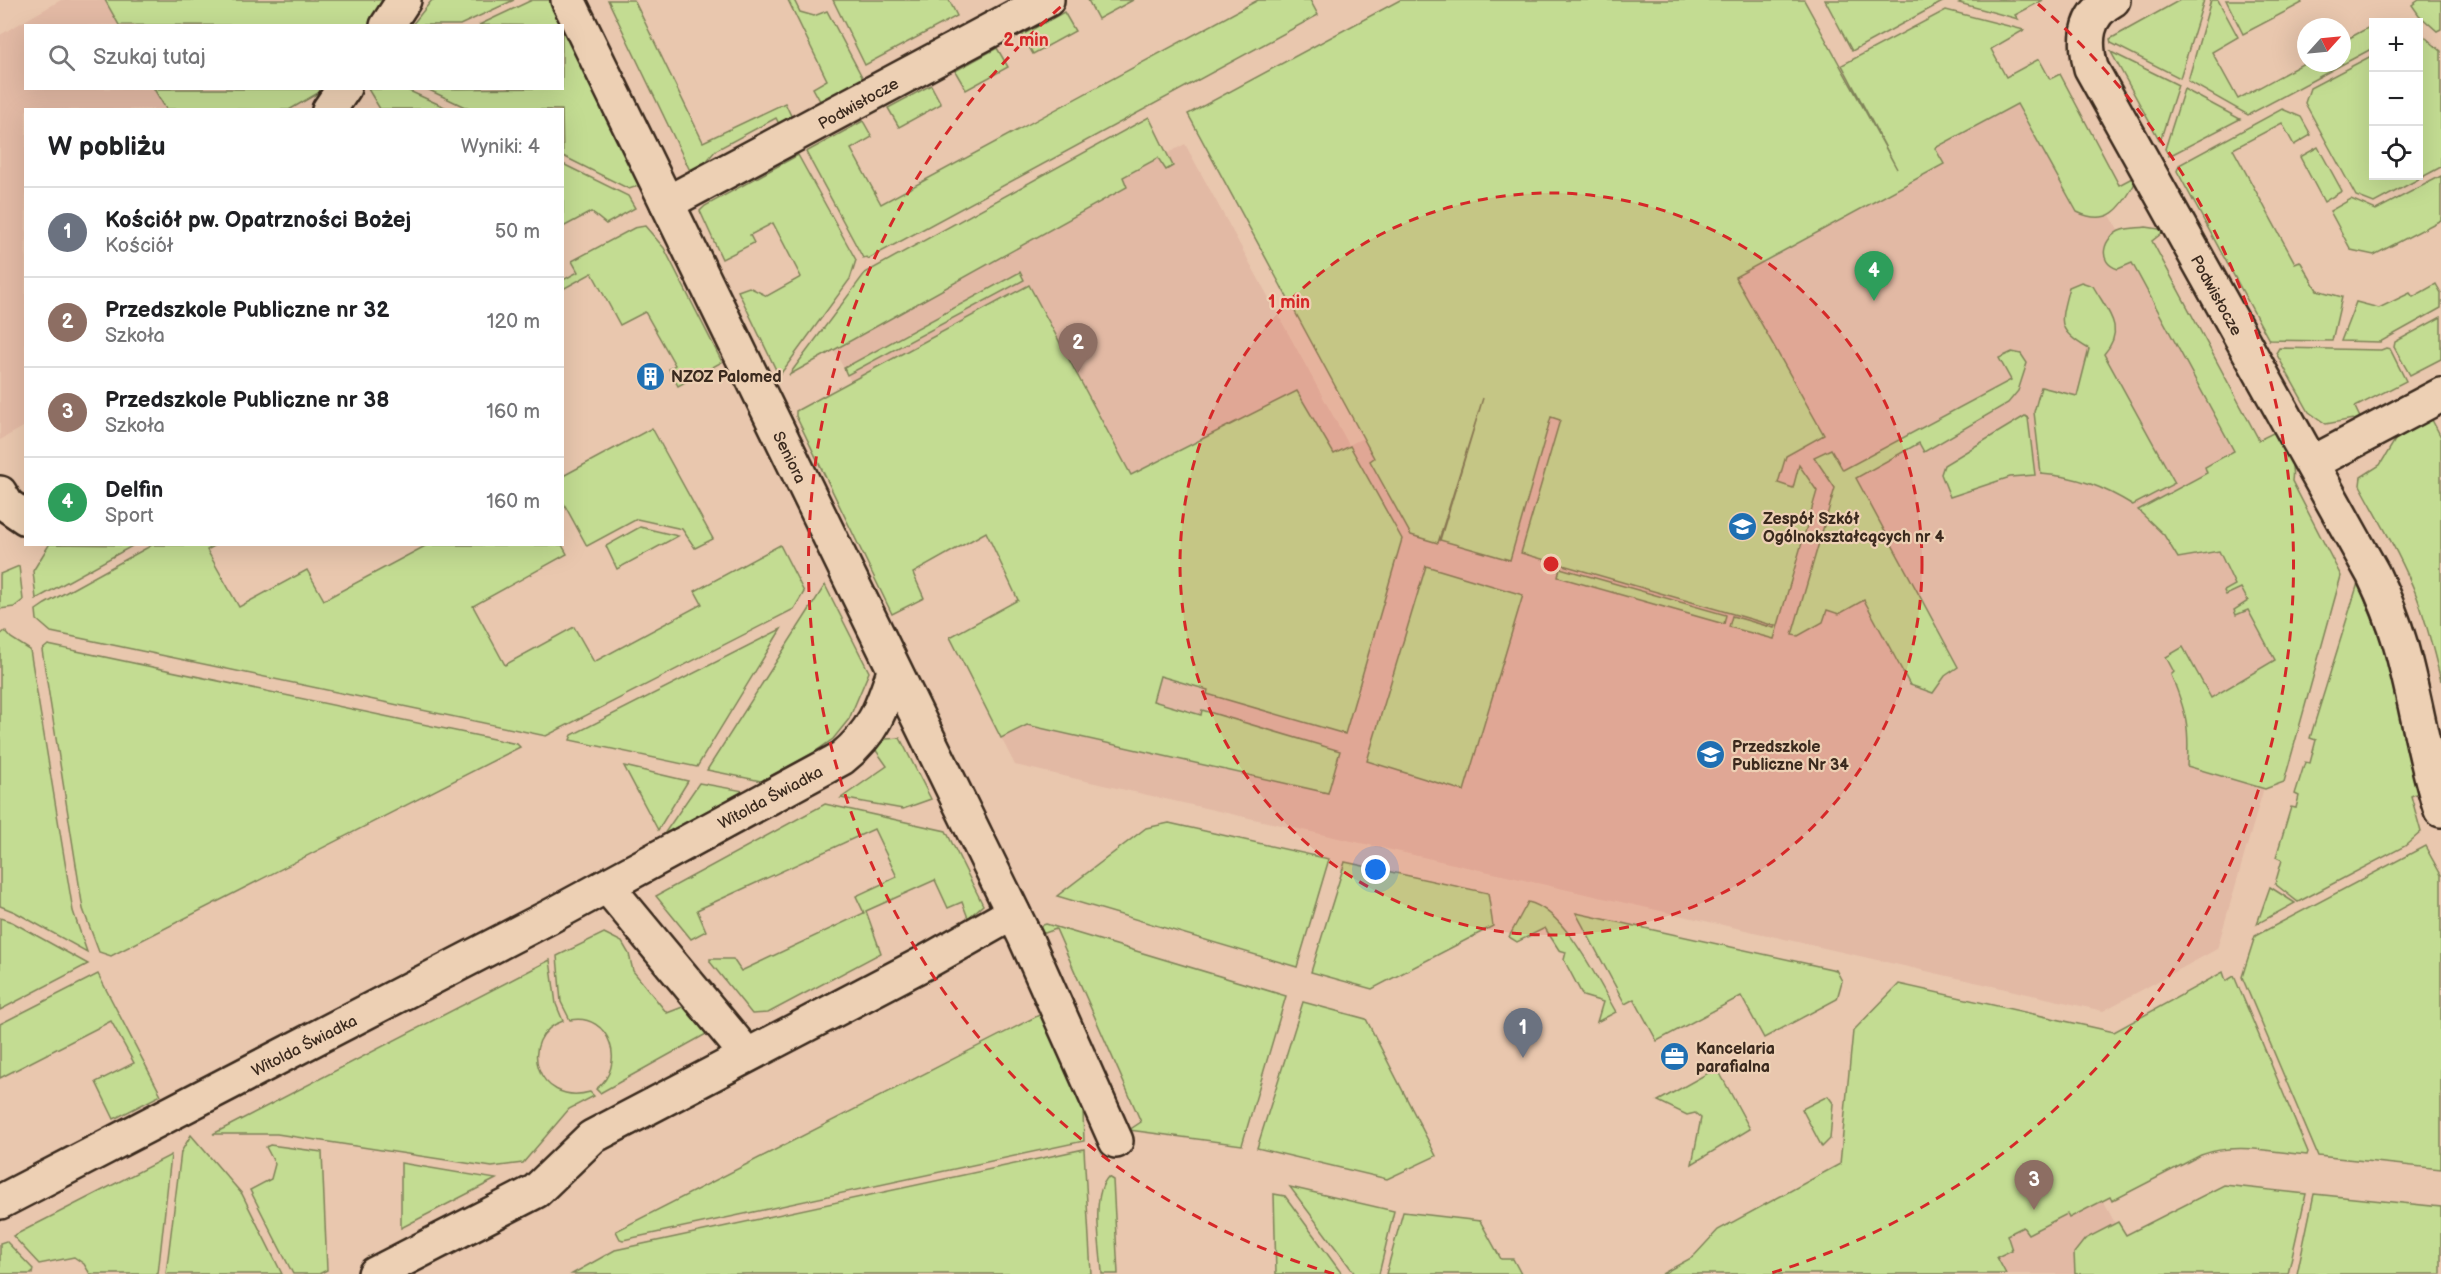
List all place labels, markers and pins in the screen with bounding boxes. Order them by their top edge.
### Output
pin: 4 [1854,252,1894,301]
pin: 2 [1058,324,1098,373]
building icon: NZOZ Palomed [634,360,666,392]
place label: NZOZ Palomed [671,368,782,387]
place label: Zespół Szkół Ogólnokształcących nr 4 [1763,510,1945,547]
school or university icon: Zespół Szkół Ogólnokształcących nr 4 [1726,511,1758,543]
centre of rings [1541,554,1561,574]
place label: Przedszkole Publiczne Nr 34 [1732,738,1849,775]
school or university icon: Przedszkole Publiczne Nr 34 [1695,739,1727,771]
pin: 1 [1504,1008,1543,1058]
place label: Kancelaria parafialna [1696,1040,1775,1077]
office icon: Kancelaria parafialna [1659,1041,1691,1073]
pin: 3 [2014,1160,2054,1210]

